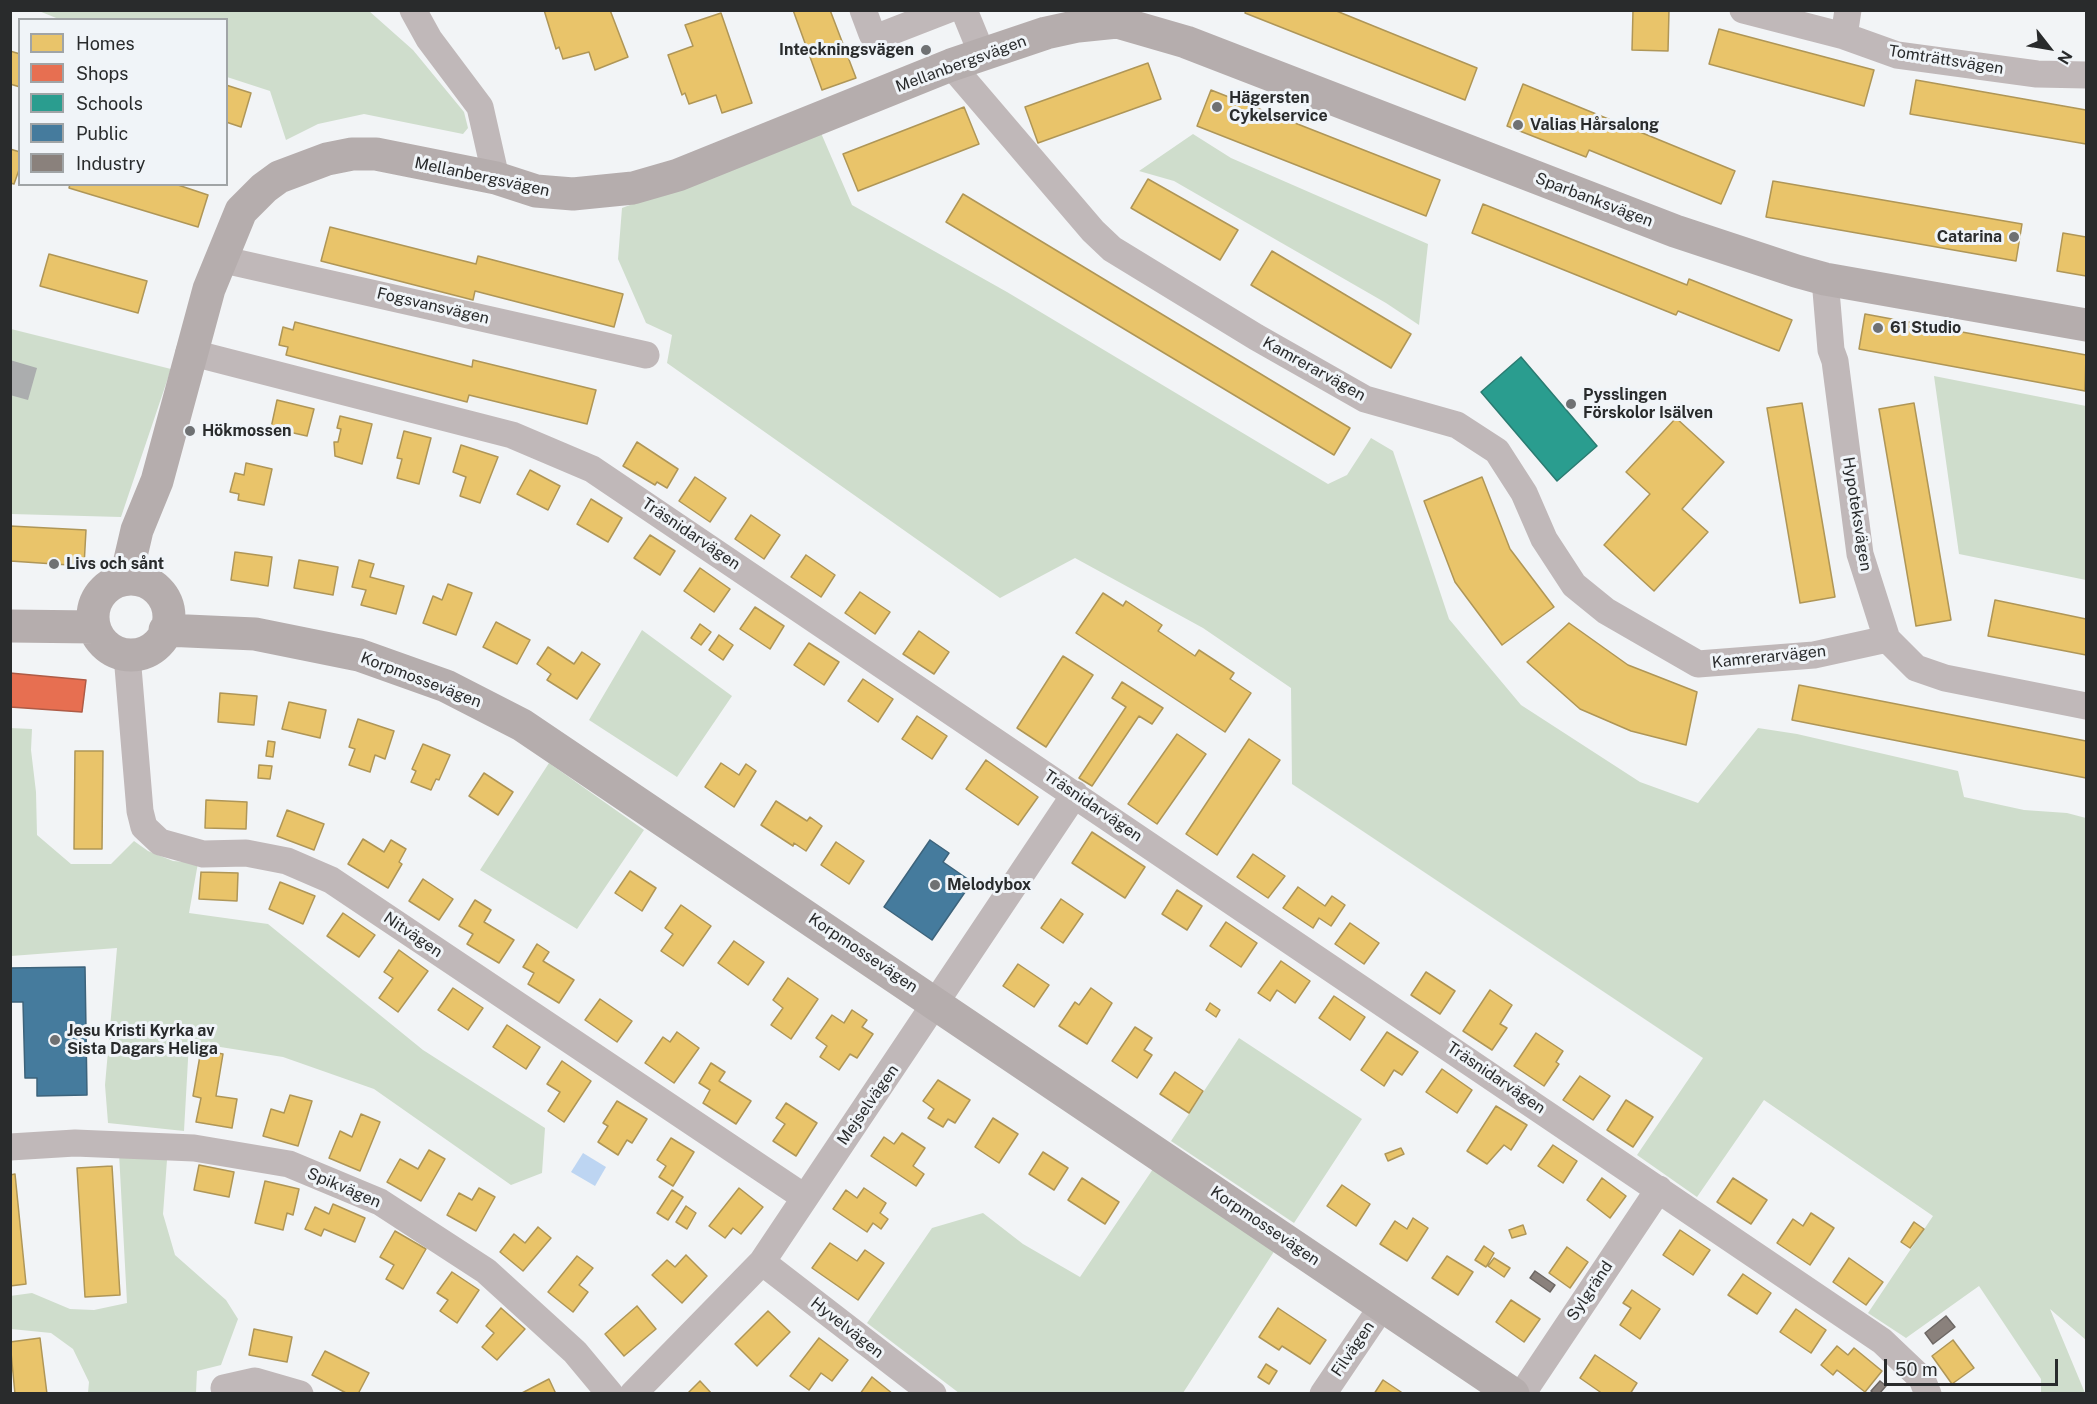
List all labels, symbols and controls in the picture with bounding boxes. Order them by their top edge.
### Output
legend [18,18,228,186]
north arrow [2019,18,2079,78]
street label: Mellanbergsvägen [893,31,1029,97]
text: Homes [76,33,135,54]
place label: Inteckningsvägen [779,40,914,60]
street label: Tomträttsvägen [1887,41,2005,79]
marker: Inteckningsvägen [919,43,933,57]
text: N [2053,47,2076,68]
text: Shops [76,63,128,84]
place label: Hägersten Cykelservice [1229,88,1328,126]
text: Schools [76,93,143,114]
marker: Hägersten Cykelservice [1210,100,1224,114]
place label: Valias Hårsalong [1530,115,1659,135]
marker: Valias Hårsalong [1511,118,1525,132]
text: Public [76,123,128,144]
text: Industry [76,153,145,174]
street label: Mellanbergsvägen [413,153,551,201]
street label: Sparbanksvägen [1533,169,1655,231]
place label: Catarina [1937,227,2002,247]
marker: Catarina [2007,230,2021,244]
street label: Fogsvansvägen [375,284,491,328]
place label: 61 Studio [1890,318,1961,338]
marker: 61 Studio [1871,321,1885,335]
street label: Kamrerarvägen [1259,333,1369,405]
place label: Pysslingen Förskolor Isälven [1583,385,1713,423]
marker: Pysslingen Förskolor Isälven [1564,397,1578,411]
place label: Hökmossen [202,421,292,441]
marker: Hökmossen [183,424,197,438]
street label: Hypoteksvägen [1838,455,1876,573]
street label: Träsnidarvägen [638,494,744,574]
place label: Livs och sånt [66,554,164,574]
marker: Livs och sånt [47,557,61,571]
street label: Kamrerarvägen [1711,641,1827,673]
street label: Korpmossevägen [358,648,484,712]
street label: Träsnidarvägen [1040,766,1146,846]
place label: Melodybox [947,875,1031,895]
marker: Melodybox [928,878,942,892]
street label: Nitvägen [380,908,446,962]
street label: Korpmossevägen [805,909,921,997]
place label: Jesu Kristi Kyrka av Sista Dagars Heliga [67,1021,218,1059]
marker: Jesu Kristi Kyrka av Sista Dagars Heliga [48,1033,62,1047]
street label: Träsnidarvägen [1443,1038,1549,1118]
street label: Mejselvägen [833,1061,903,1149]
street label: Spikvägen [304,1164,384,1212]
street label: Korpmossevägen [1207,1182,1323,1270]
street label: Sylgränd [1563,1257,1617,1325]
street label: Hyvelvägen [807,1294,887,1362]
street label: Filvägen [1327,1318,1379,1380]
scale bar [1887,1347,2061,1385]
text: 50 m [1895,1359,1938,1380]

